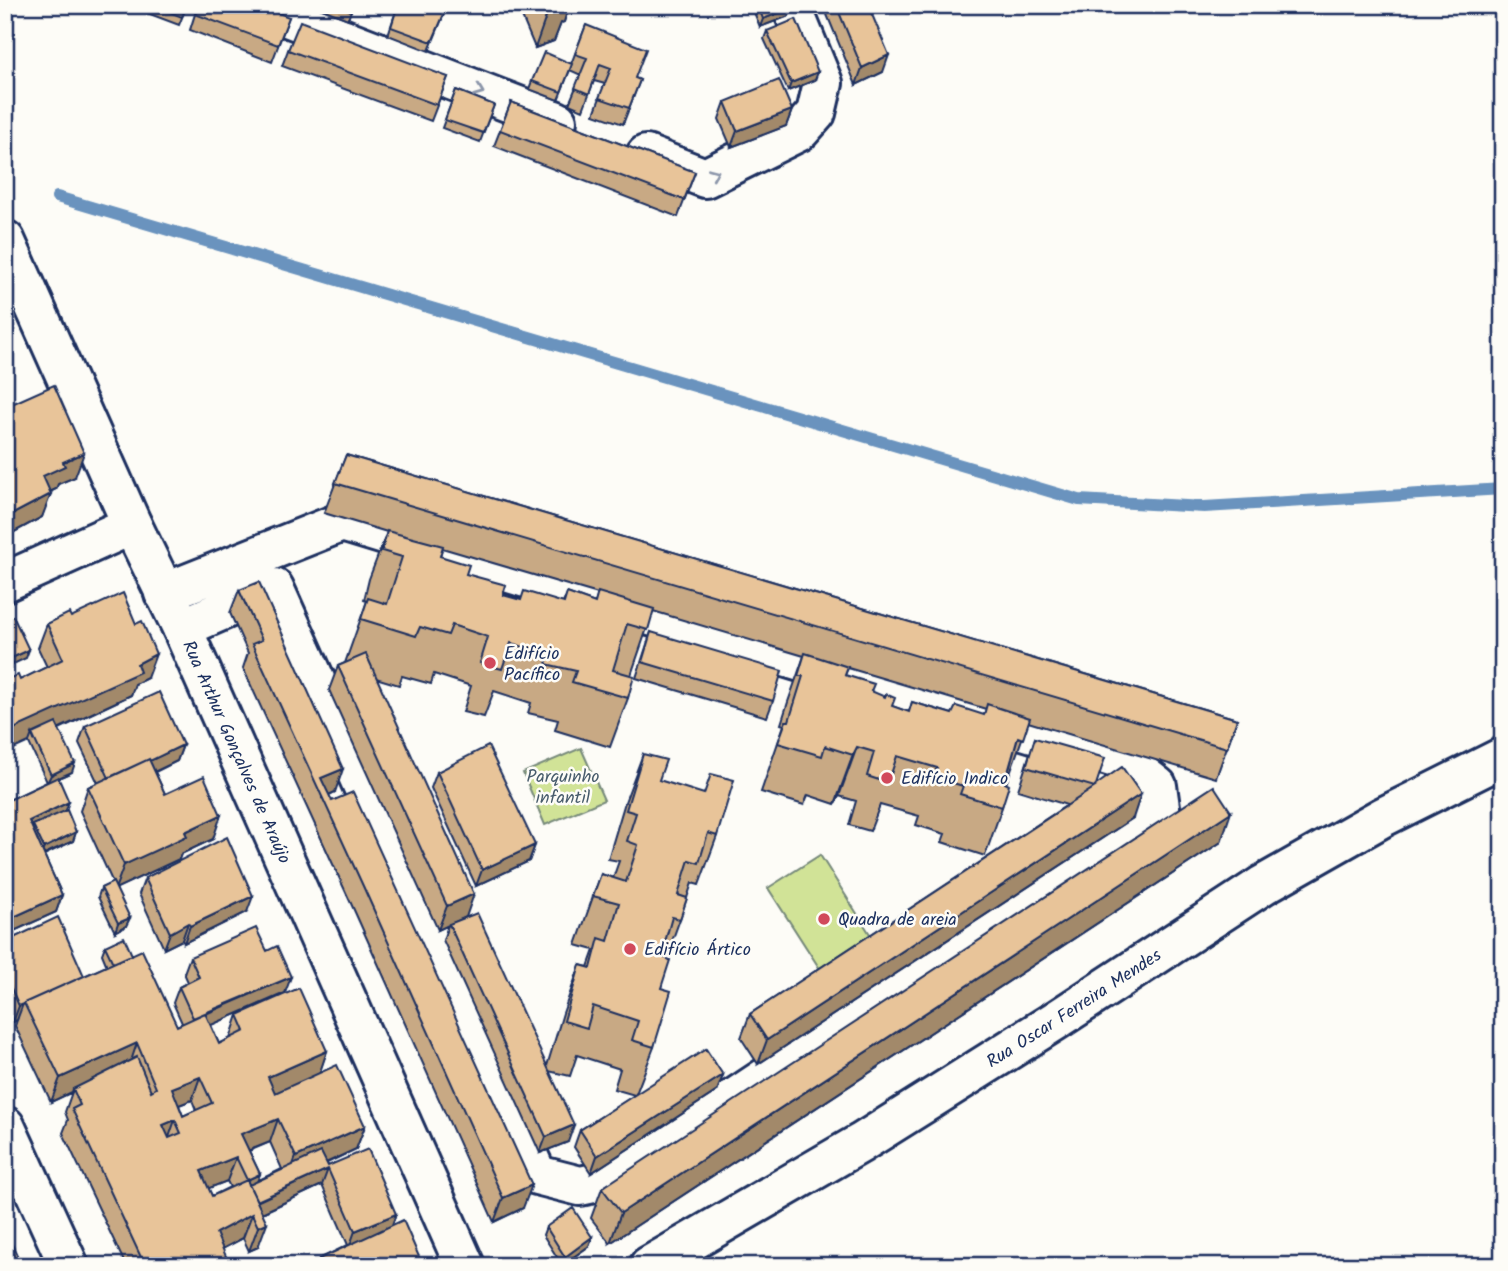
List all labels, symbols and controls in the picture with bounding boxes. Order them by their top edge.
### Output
one-way arrow [473,83,485,97]
one-way arrow [707,167,719,181]
street label: Rua Arthur Gonçalves de Araújo [173,636,298,869]
place label: Edifício Pacífico [504,640,560,690]
marker: Edifício Pacífico [482,655,498,671]
park label: Parquinho infantil [526,763,600,813]
place label: Edifício Indico [901,765,1008,794]
marker: Edifício Indico [879,770,895,786]
place label: Quadra de areia [838,906,957,935]
marker: Quadra de areia [816,911,832,927]
place label: Edifício Ártico [644,936,751,965]
marker: Edifício Ártico [622,941,638,957]
street label: Rua Oscar Ferreira Mendes [981,942,1168,1077]

